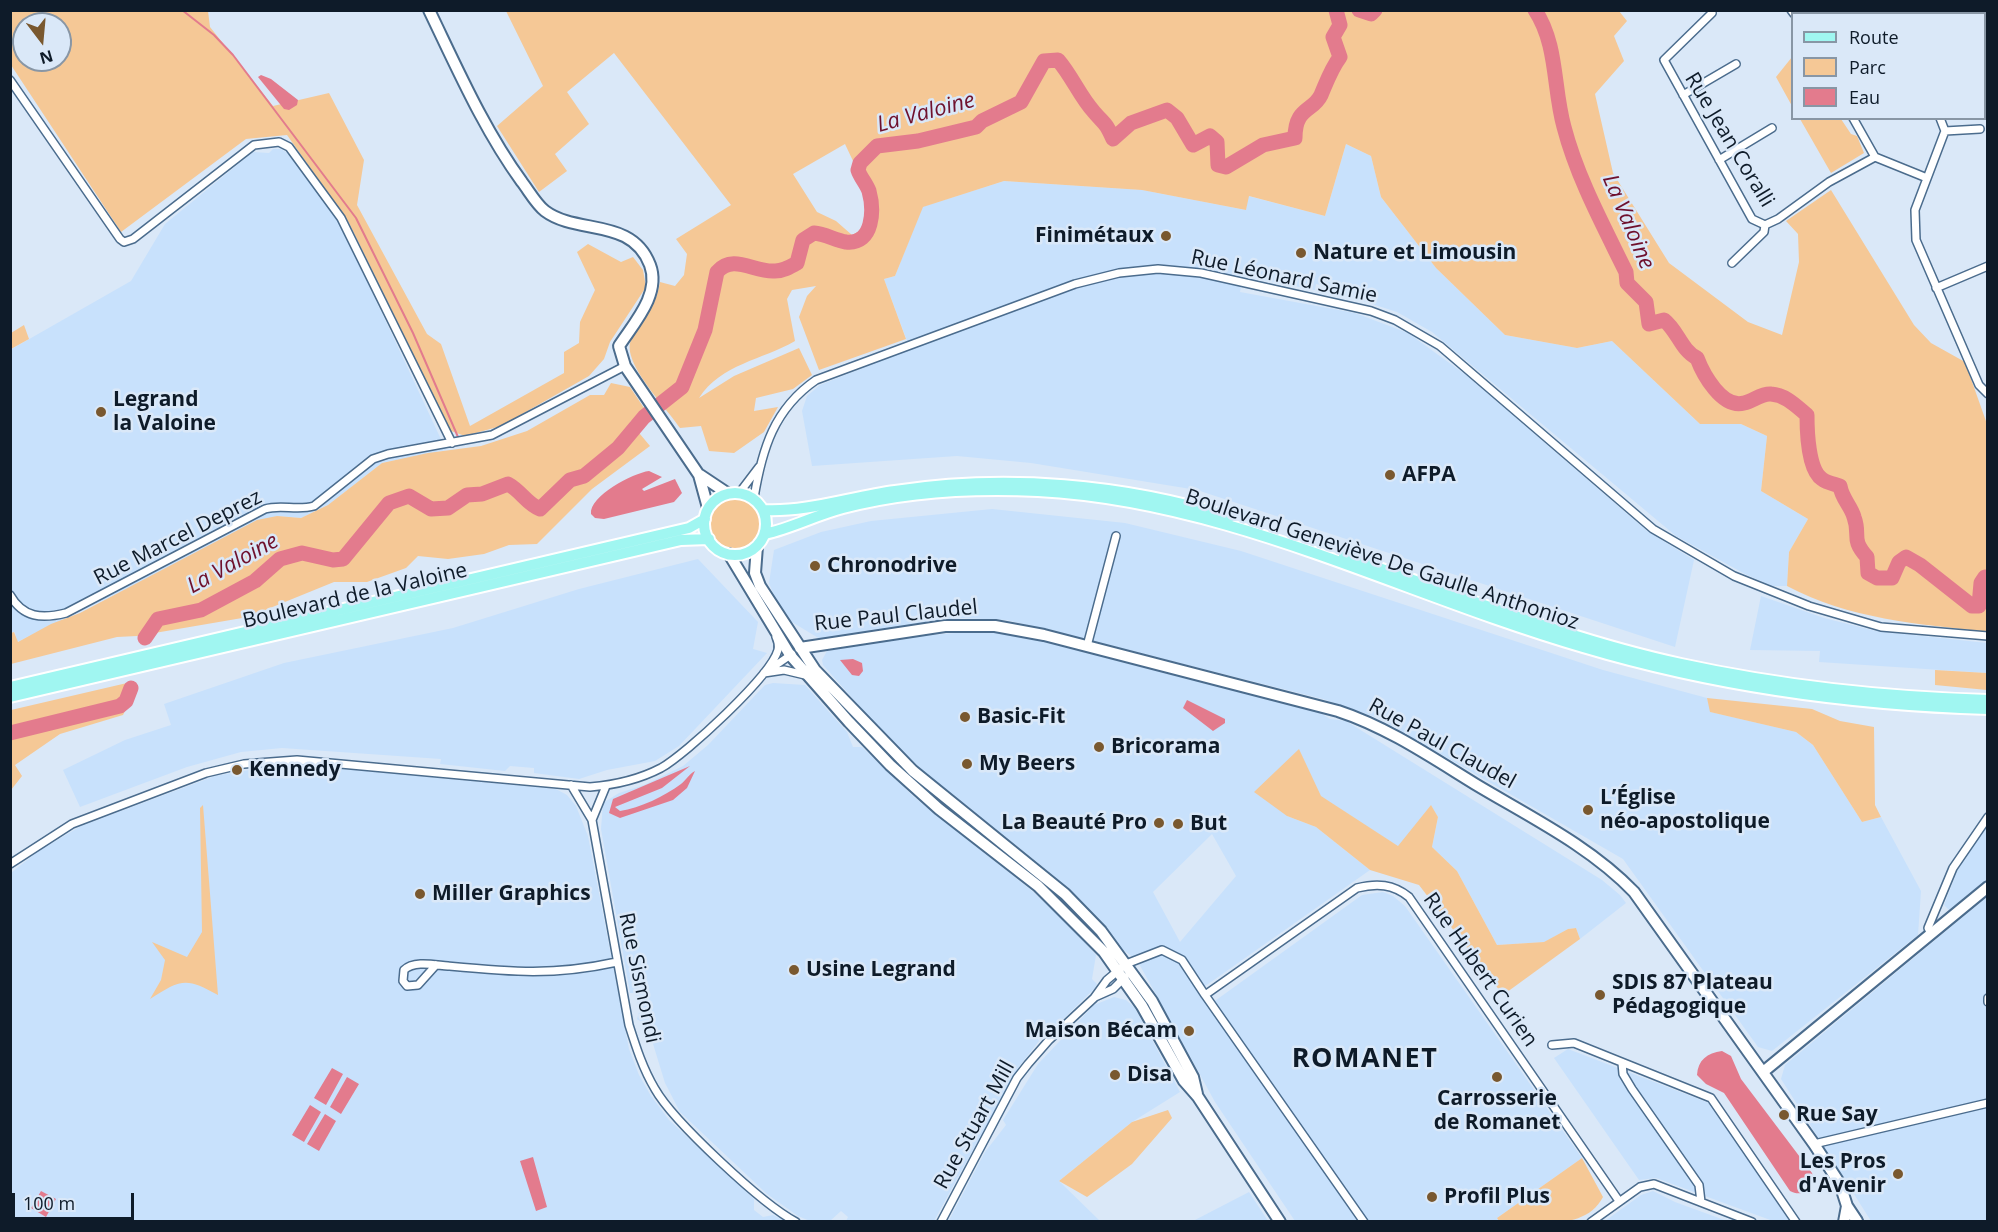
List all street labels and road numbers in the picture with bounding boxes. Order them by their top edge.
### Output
street label: Rue Jean Coralli [1679,68,1779,212]
street label: Rue Léonard Samie [1189,245,1379,309]
street label: Boulevard Geneviève De Gaulle Anthonioz [1182,484,1582,636]
street label: Rue Marcel Deprez [90,485,266,591]
street label: Boulevard de la Valoine [240,558,470,634]
street label: Rue Paul Claudel [813,595,979,637]
street label: Rue Paul Claudel [1364,693,1520,795]
street label: Rue Hubert Curien [1417,888,1543,1052]
street label: Rue Sismondi [613,910,665,1046]
street label: Rue Stuart Mill [929,1056,1021,1194]

